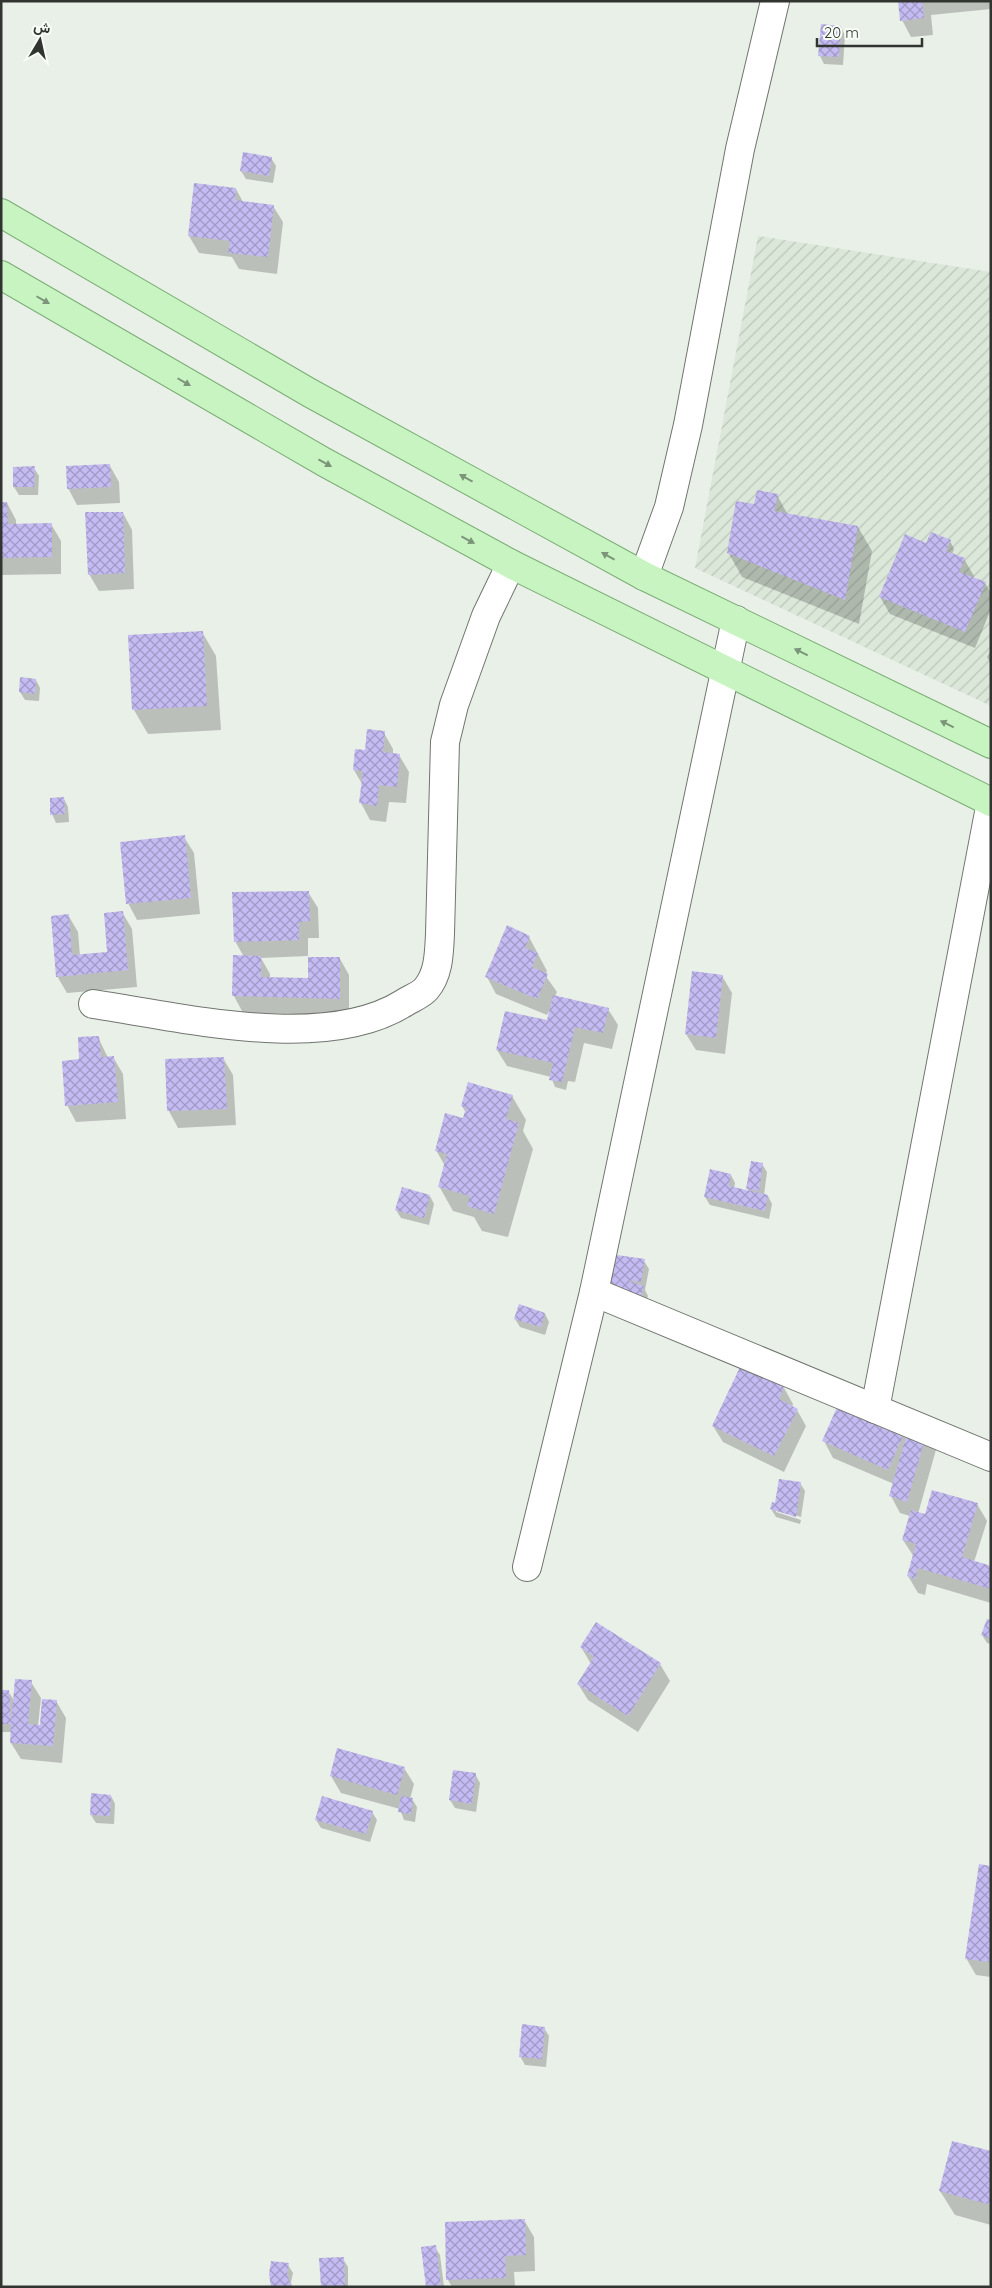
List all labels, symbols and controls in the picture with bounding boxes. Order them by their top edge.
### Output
north arrow [15,15,65,65]
scale bar [817,15,922,47]
text: ش [32,17,52,37]
text: 20 m [824,23,859,42]
one-way arrow [37,296,50,305]
one-way arrow [176,378,191,386]
one-way arrow [318,458,331,467]
one-way arrow [459,474,473,482]
one-way arrow [460,536,475,544]
one-way arrow [602,552,615,561]
one-way arrow [794,648,808,656]
one-way arrow [939,720,954,728]

